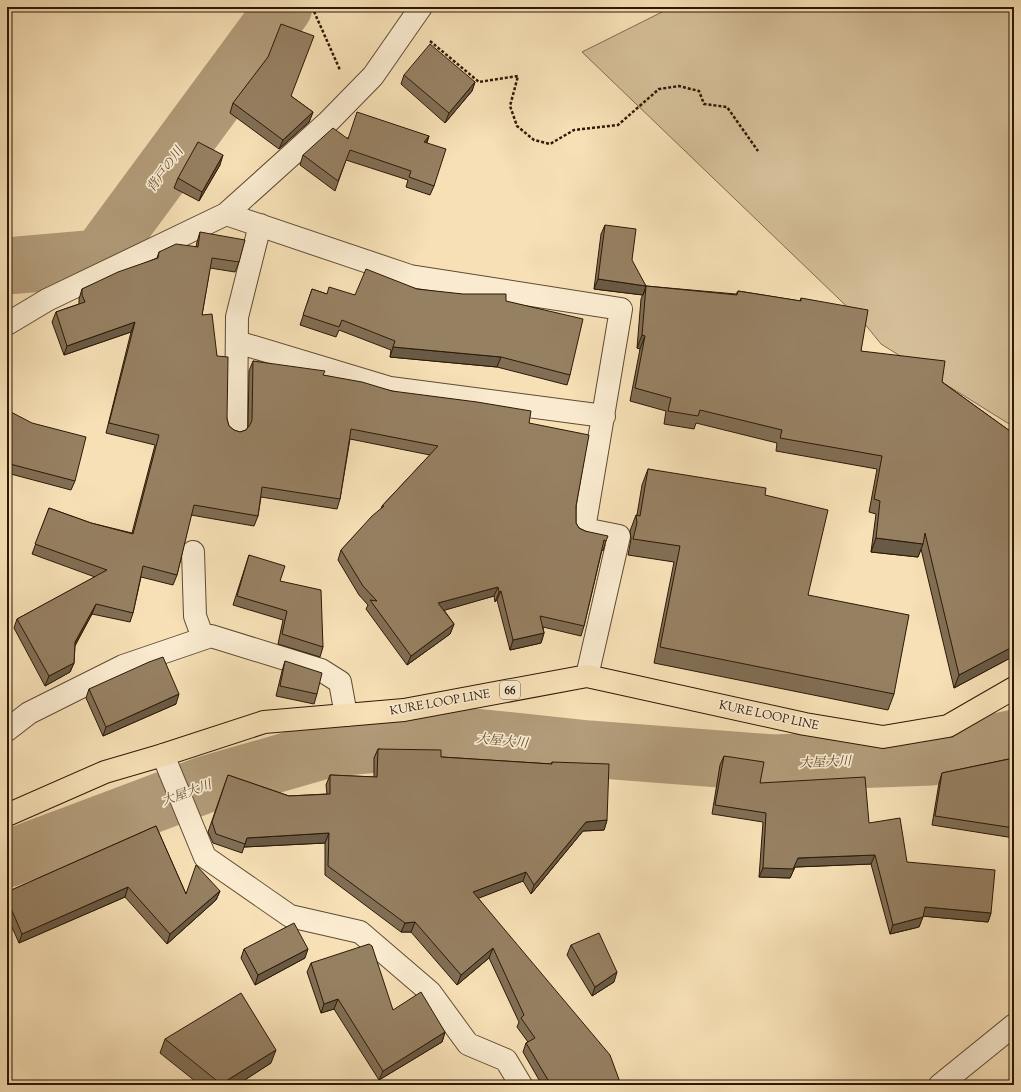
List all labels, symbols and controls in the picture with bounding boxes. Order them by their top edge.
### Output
water label: 背戸の川 [143,142,189,197]
road number: 66 [500,681,520,699]
street label: KURE LOOP LINE [389,685,493,721]
street label: KURE LOOP LINE [717,697,821,736]
water label: 大屋大川 [475,730,531,754]
water label: 大屋大川 [799,753,853,773]
water label: 大屋大川 [159,776,216,811]

